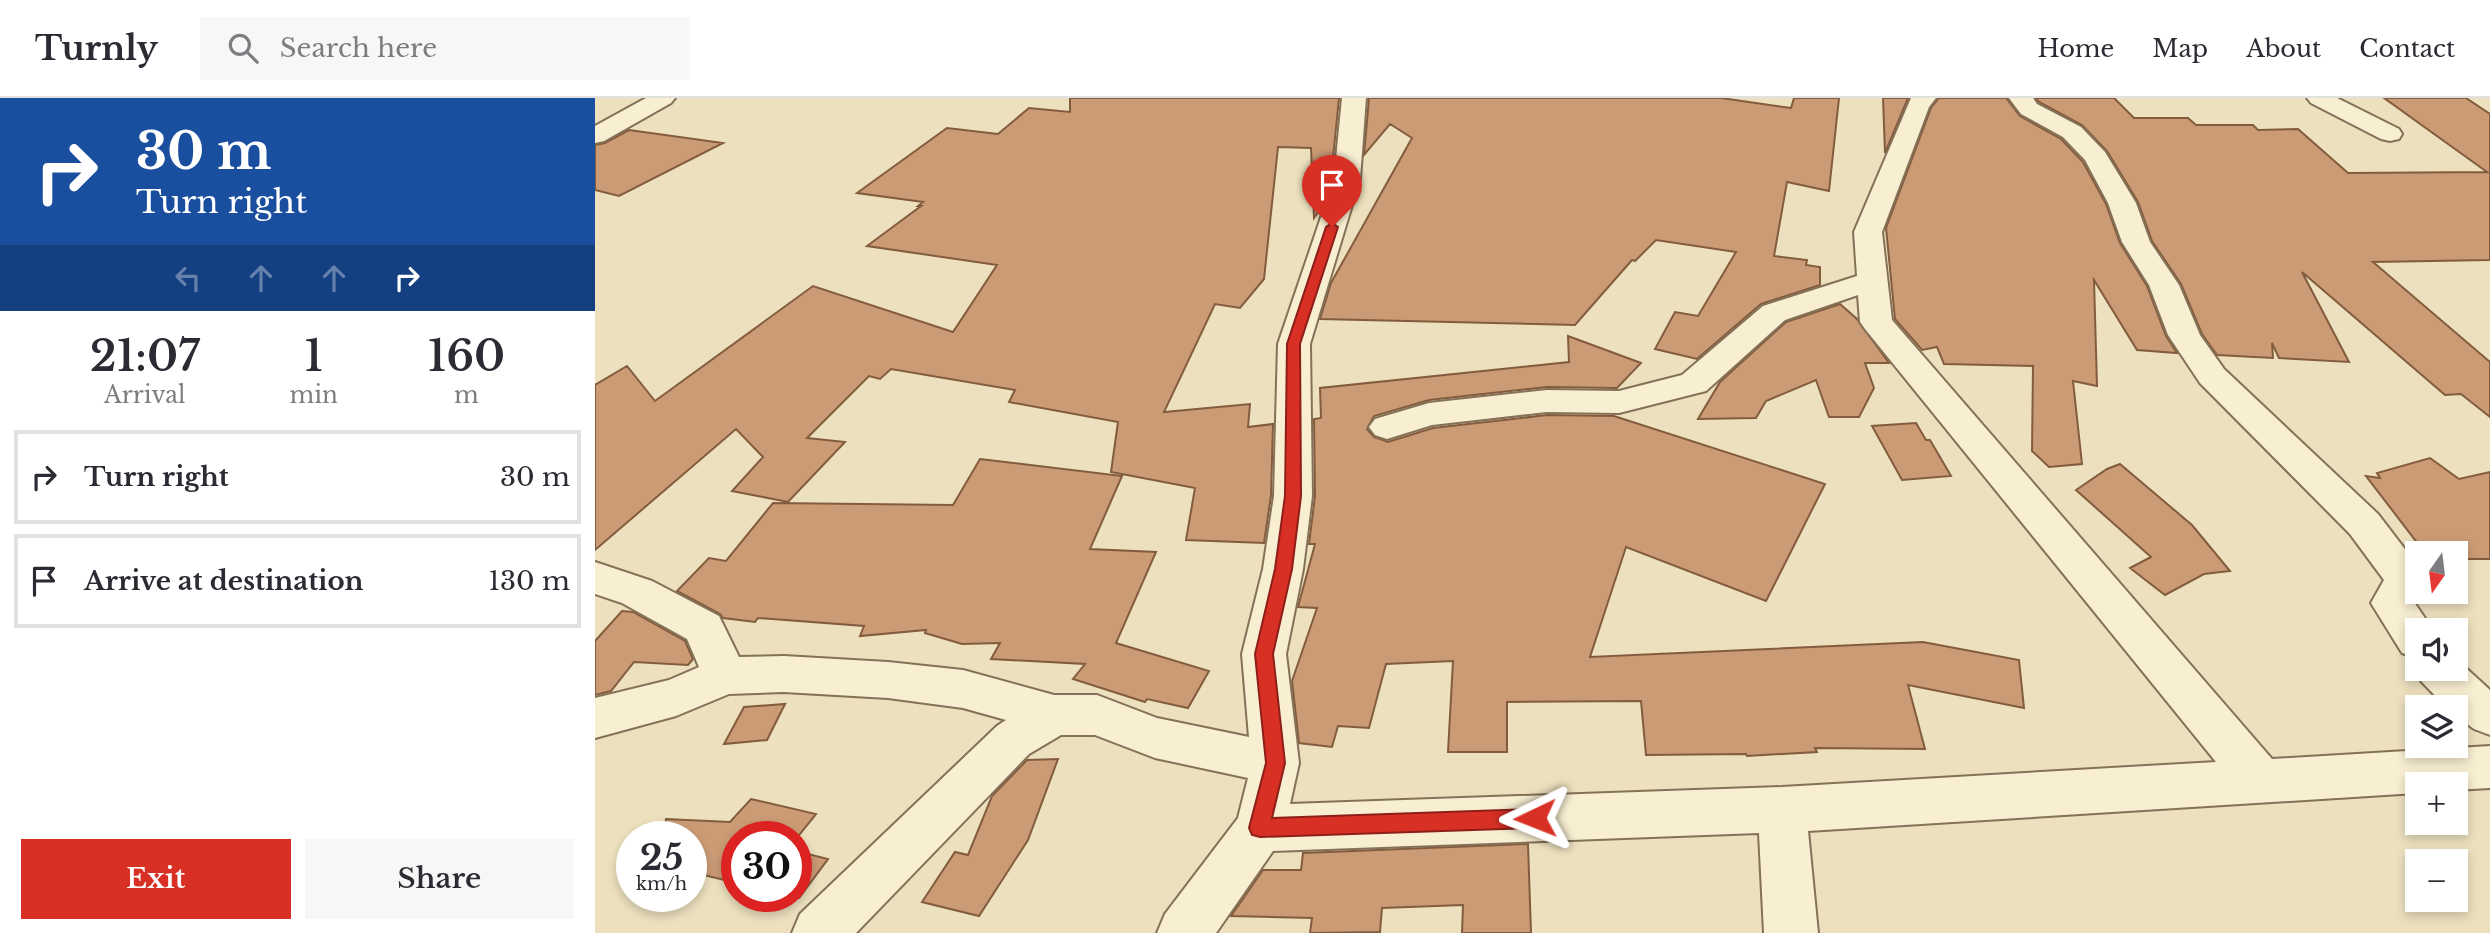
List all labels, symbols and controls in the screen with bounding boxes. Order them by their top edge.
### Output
search box [200,17,690,80]
text: Turnly [35,28,158,69]
icon: search [224,29,262,67]
text: Search here [280,32,437,64]
text: Home [2038,34,2114,63]
text: Map [2152,34,2208,63]
text: About [2246,34,2321,63]
text: Contact [2359,34,2455,63]
text: 30 m [136,121,271,182]
icon: right [21,126,112,217]
pin [1302,155,1362,227]
icon: arrive [1313,166,1351,204]
text: Turn right [136,182,307,222]
icon: left [169,259,207,297]
icon: ahead [242,259,280,297]
icon: ahead [315,259,353,297]
icon: right [388,259,426,297]
text: 21:07 [90,330,200,382]
text: 1 [304,330,323,382]
text: 160 [428,330,505,382]
text: Arrival [104,381,185,409]
text: min [290,381,338,409]
text: m [454,381,479,409]
icon: right [25,458,63,496]
text: Turn right [84,461,229,493]
text: 30 m [500,461,570,493]
north arrow [2405,541,2467,604]
map controls [2405,541,2468,912]
icon: arrive [25,562,63,600]
text: Arrive at destination [84,565,364,597]
text: 130 m [488,565,570,597]
button: sound [2405,618,2468,681]
button: layers [2405,695,2468,758]
button: + [2405,772,2468,835]
position arrow [1498,781,1572,855]
speed limit sign: 30 [721,821,812,912]
text: 25 [640,836,683,879]
button: Exit [21,839,291,919]
button: Share [305,839,574,919]
button: − [2405,849,2468,912]
text: km/h [636,873,687,895]

